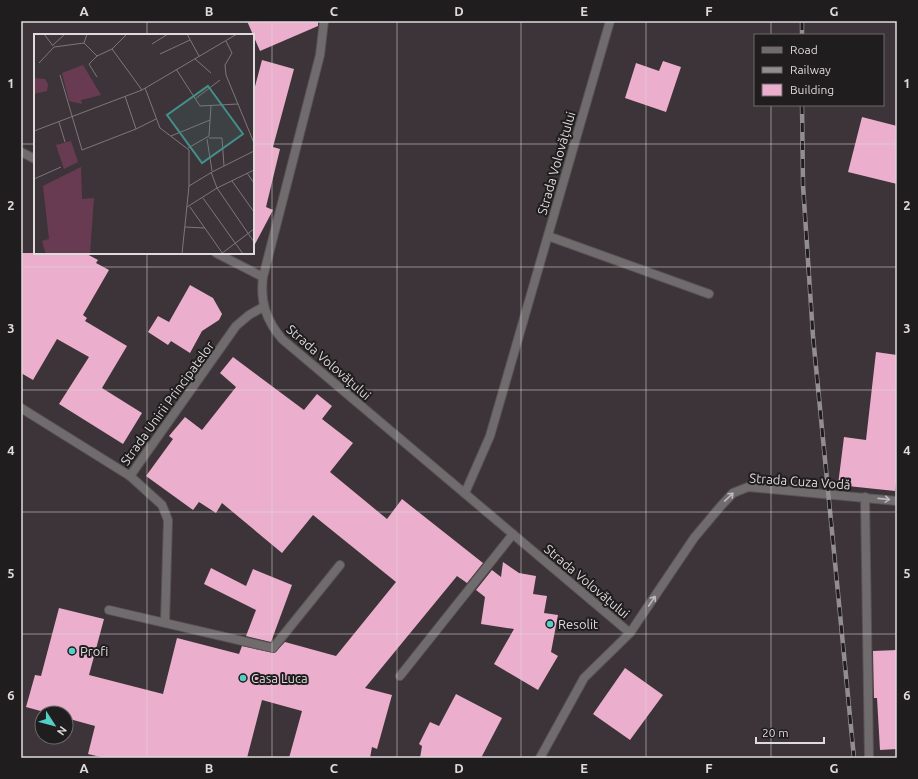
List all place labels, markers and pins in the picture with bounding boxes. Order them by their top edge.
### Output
place label: Resolit [558,617,598,631]
marker: Resolit [545,619,555,629]
place label: Profi [80,644,108,658]
marker: Profi [67,646,77,656]
place label: Casa Luca [251,671,308,685]
marker: Casa Luca [238,673,248,683]

